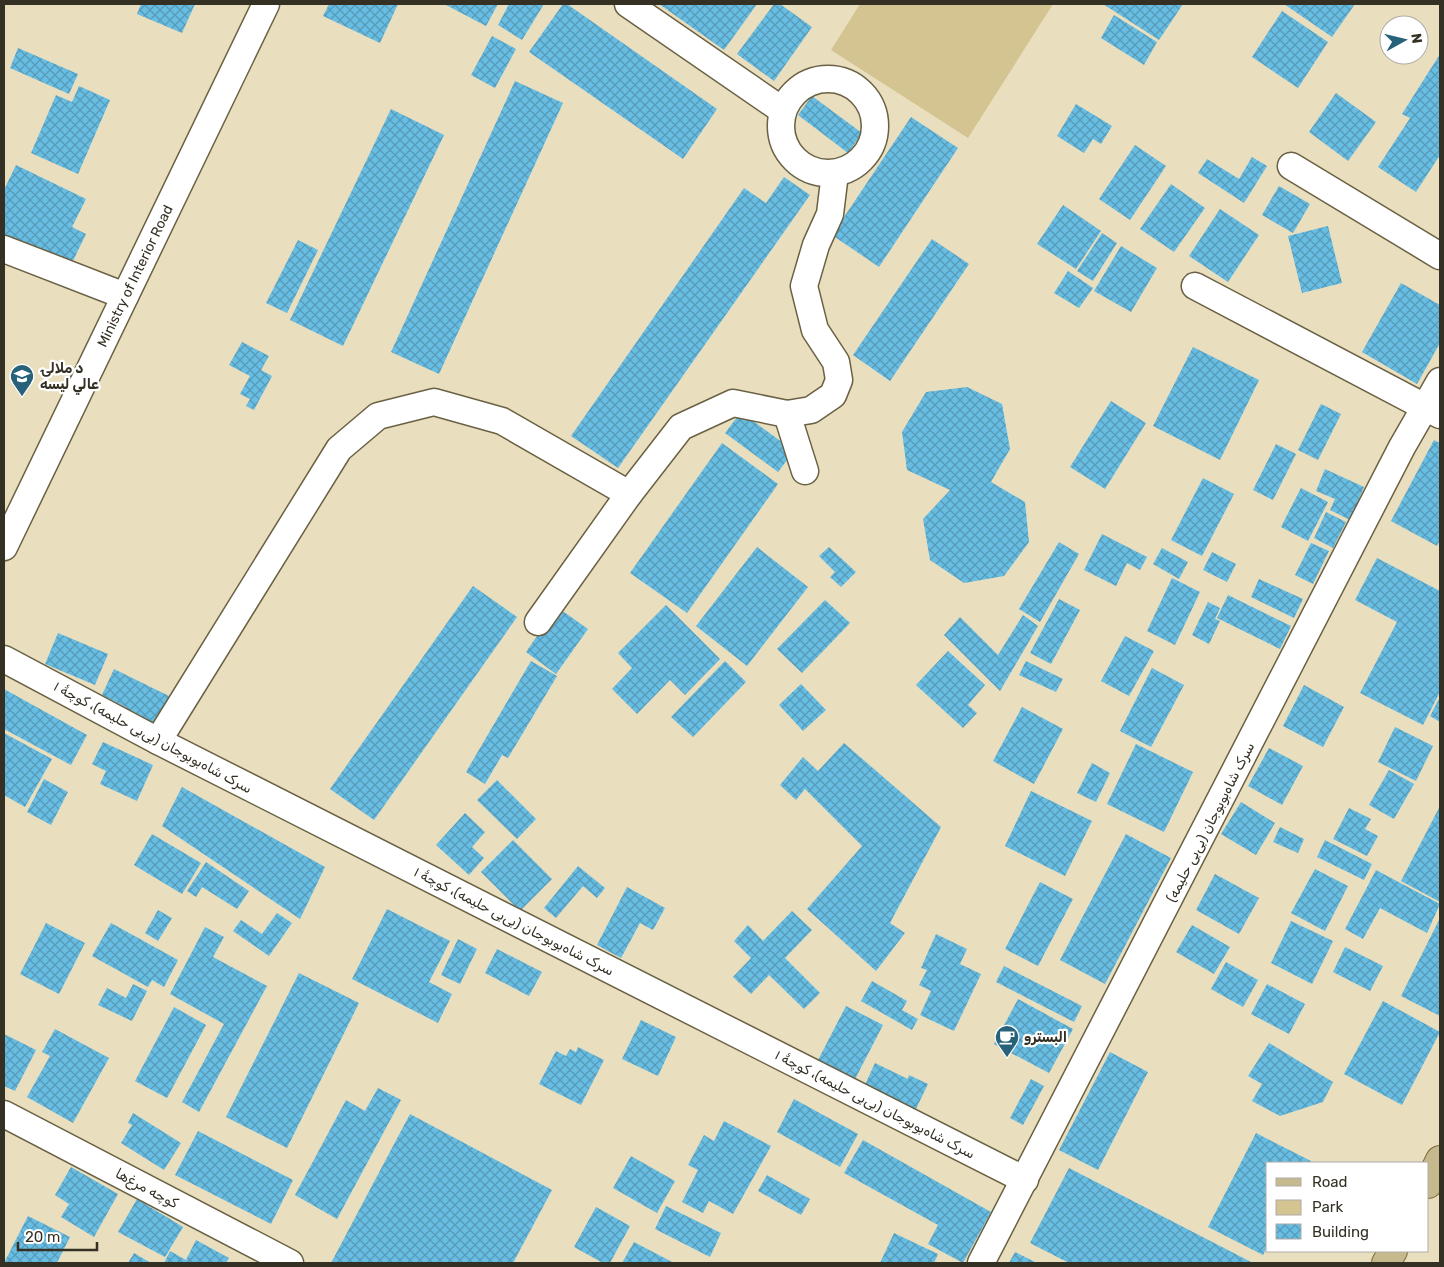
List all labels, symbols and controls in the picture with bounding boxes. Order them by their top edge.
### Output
north arrow [1379,15,1429,65]
text: N [1407,32,1425,44]
street label: Ministry of Interior Road [94,202,177,350]
place label: د ملالۍ عالي لیسه [40,360,99,395]
school or university icon: د ملالۍ عالي لیسه [9,363,35,397]
street label: سرک شاه‌بوبوجان (بی‌بی حلیمه)، کوچۀ ۱ [51,678,255,797]
street label: سرک شاه‌بوبوجان (بی‌بی حلیمه) [1163,739,1258,905]
street label: سرک شاه‌بوبوجان (بی‌بی حلیمه)، کوچۀ ۱ [411,863,617,979]
cafe icon: البسترو [994,1024,1020,1058]
place label: البسترو [1024,1029,1067,1046]
street label: سرک شاه‌بوبوجان (بی‌بی حلیمه)، کوچۀ ۱ [772,1046,978,1162]
legend [1266,1162,1429,1252]
street label: کوچه مرغ‌ها [112,1165,182,1213]
text: Road [1312,1173,1348,1191]
text: Park [1312,1198,1343,1216]
scale bar [18,1220,96,1252]
text: Building [1312,1223,1369,1241]
text: 20 m [25,1228,60,1246]

